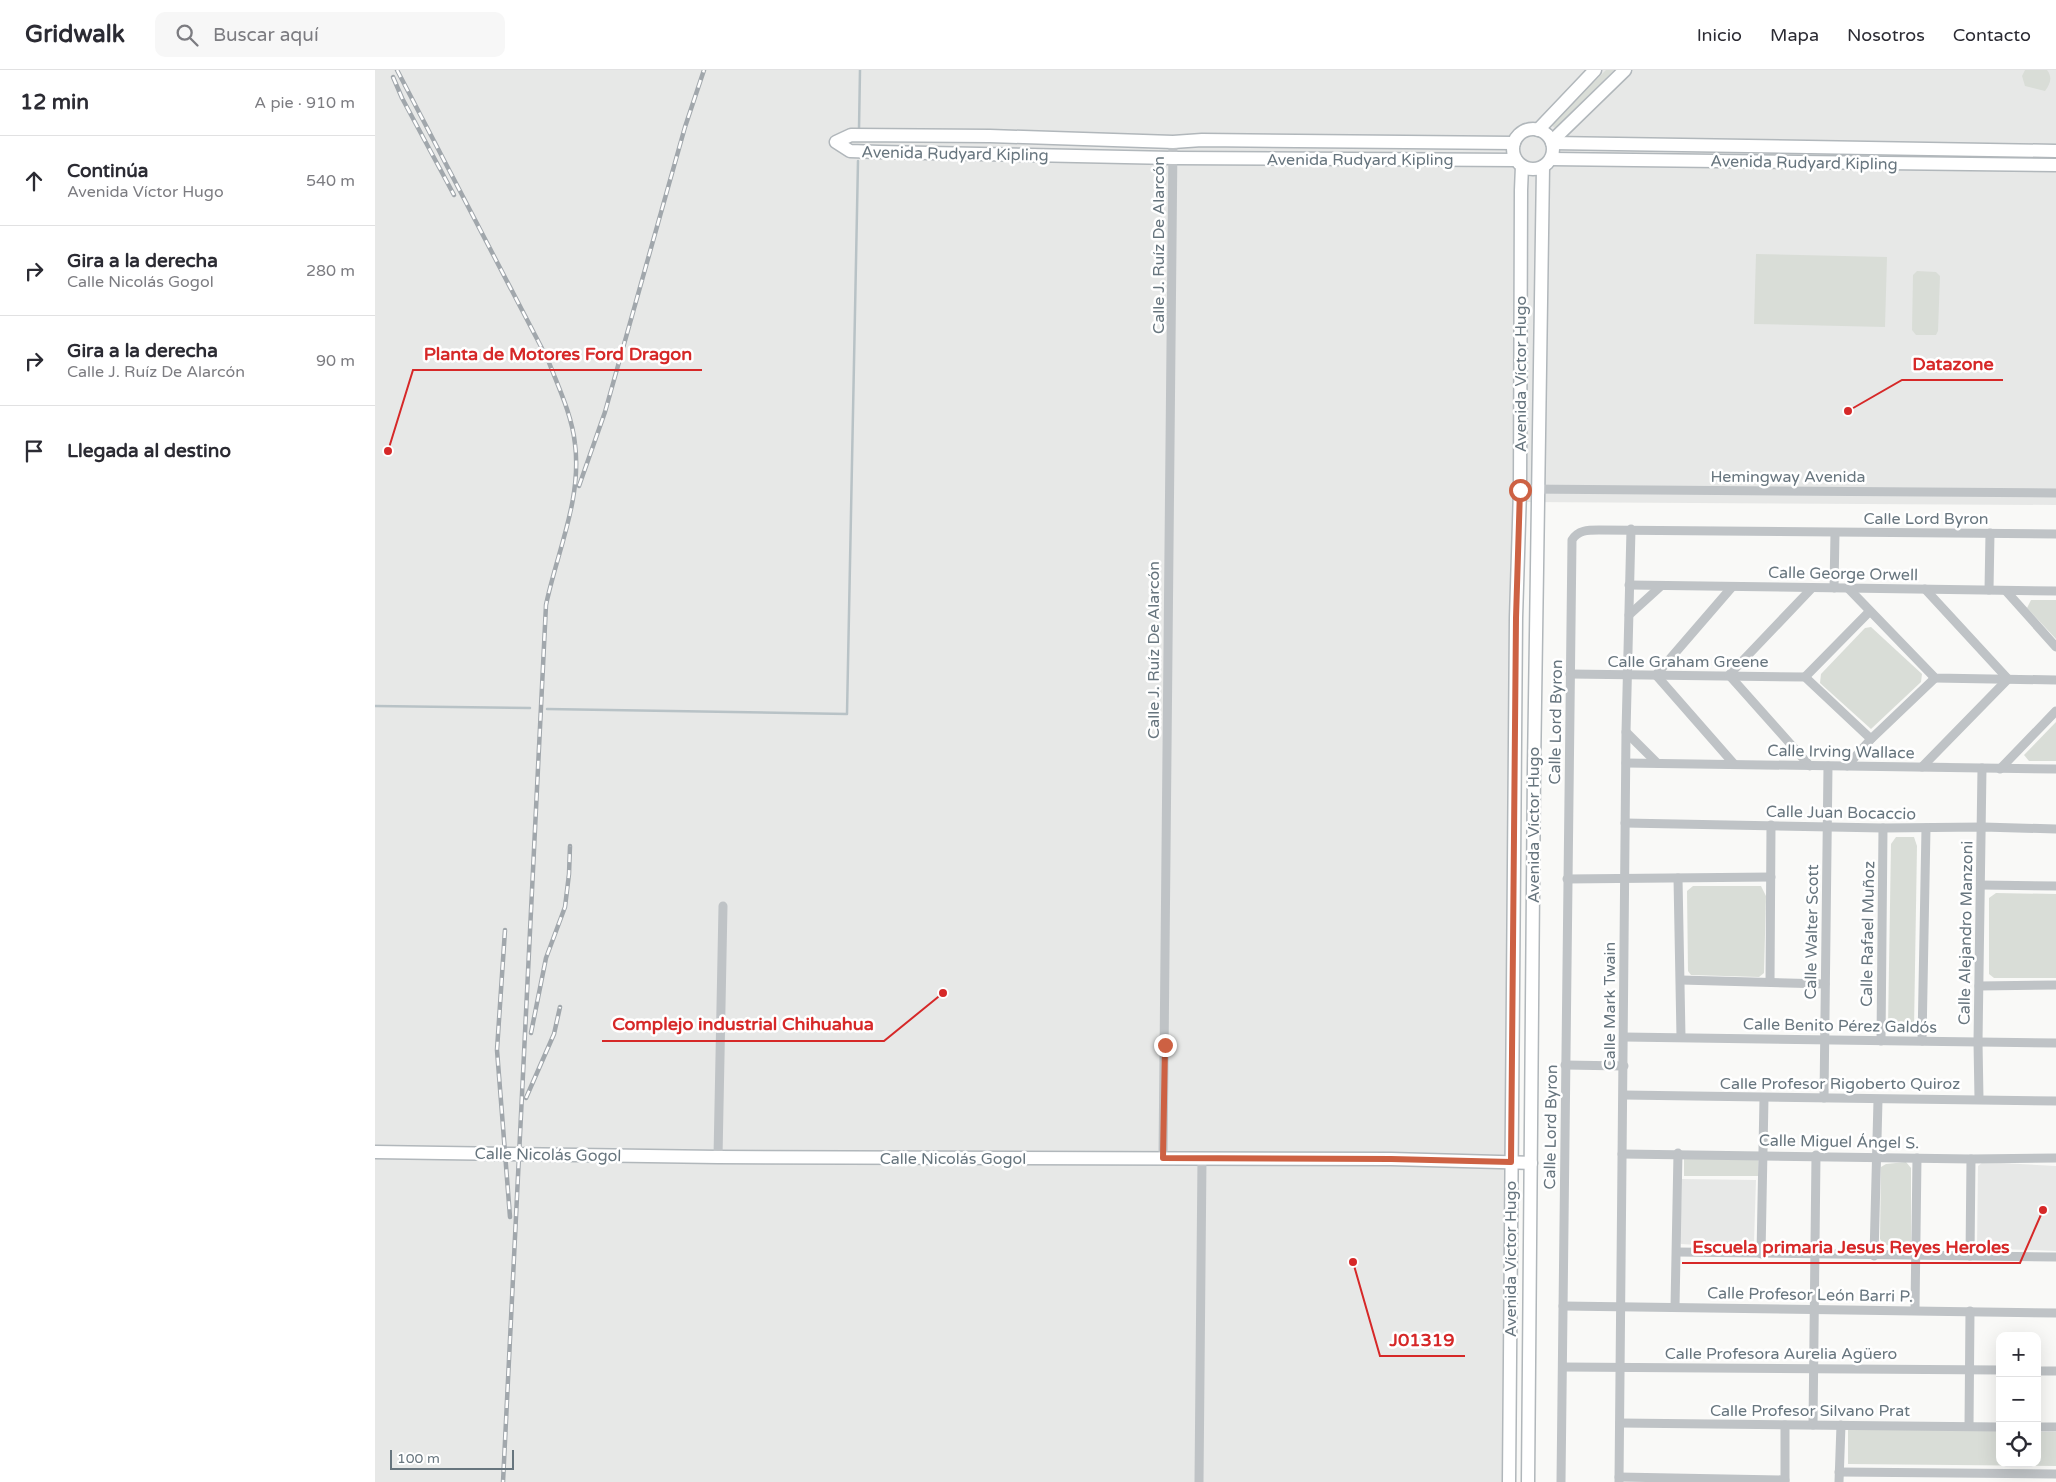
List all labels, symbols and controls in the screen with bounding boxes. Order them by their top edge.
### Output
search box [155,12,505,57]
text: Gridwalk [25,20,125,49]
icon: search [173,21,201,49]
text: Buscar aquí [213,24,319,46]
text: Inicio [1697,24,1742,46]
text: Mapa [1770,24,1819,46]
text: Nosotros [1847,24,1925,46]
text: Contacto [1953,24,2031,46]
text: 12 min [20,90,89,115]
text: A pie · 910 m [254,93,355,113]
street label: Avenida Rudyard Kipling [861,142,1049,166]
street label: Avenida Rudyard Kipling [1266,150,1454,170]
street label: Avenida Rudyard Kipling [1710,151,1898,175]
street label: Calle J. Ruíz De Alarcón [1149,156,1169,334]
text: Continúa [67,160,149,182]
icon: ahead [20,167,48,195]
text: 540 m [306,171,355,191]
text: Avenida Víctor Hugo [67,182,224,202]
text: Gira a la derecha [67,250,218,272]
icon: right [20,257,48,285]
text: 280 m [306,261,355,281]
text: Calle Nicolás Gogol [67,272,214,292]
street label: Avenida Víctor Hugo [1511,296,1531,452]
callout: Planta de Motores Ford Dragon [413,337,702,370]
text: Gira a la derecha [67,340,218,362]
text: Planta de Motores Ford Dragon [424,343,692,365]
icon: right [20,347,48,375]
callout: Datazone [1902,347,2003,380]
text: 90 m [316,351,355,371]
text: Datazone [1912,353,1994,375]
text: Calle J. Ruíz De Alarcón [67,362,245,382]
icon: arrive [20,437,48,465]
text: Llegada al destino [67,440,231,462]
street label: Hemingway Avenida [1710,467,1866,487]
route start [1509,479,1532,502]
street label: Calle Lord Byron [1863,509,1989,529]
street label: Calle J. Ruíz De Alarcón [1144,561,1164,739]
street label: Calle George Orwell [1768,563,1918,585]
street label: Calle Graham Greene [1607,652,1769,672]
street label: Calle Lord Byron [1545,659,1567,785]
street label: Calle Irving Wallace [1767,741,1915,763]
street label: Avenida Víctor Hugo [1524,747,1544,903]
street label: Calle Juan Bocaccio [1766,802,1916,824]
street label: Calle Alejandro Manzoni [1954,841,1978,1025]
street label: Calle Rafael Muñoz [1857,861,1879,1007]
street label: Calle Walter Scott [1801,864,1823,1000]
street label: Calle Mark Twain [1600,942,1620,1070]
callout: Complejo industrial Chihuahua [602,1008,884,1041]
text: Complejo industrial Chihuahua [612,1013,874,1035]
street label: Calle Benito Pérez Galdós [1743,1014,1937,1038]
route end [1154,1034,1177,1057]
street label: Calle Lord Byron [1540,1064,1562,1190]
street label: Calle Profesor Rigoberto Quiroz [1720,1074,1960,1094]
street label: Calle Miguel Ángel S. [1759,1131,1919,1153]
street label: Calle Nicolás Gogol [475,1144,621,1166]
street label: Calle Nicolás Gogol [880,1149,1026,1169]
street label: Avenida Víctor Hugo [1501,1181,1521,1337]
callout: Escuela primaria Jesus Reyes Heroles [1682,1230,2020,1263]
text: Escuela primaria Jesus Reyes Heroles [1692,1236,2010,1258]
street label: Calle Profesor León Barri P. [1707,1283,1913,1307]
callout: J01319 [1380,1323,1465,1356]
text: J01319 [1389,1329,1454,1351]
map controls [1996,1332,2041,1467]
button: + [1996,1332,2041,1377]
street label: Calle Profesora Aurelia Agüero [1665,1344,1897,1364]
button: − [1996,1377,2041,1422]
street label: Calle Profesor Silvano Prat [1710,1401,1910,1421]
button: locate [1996,1422,2041,1467]
scale bar [390,1447,514,1470]
text: 100 m [397,1450,440,1467]

